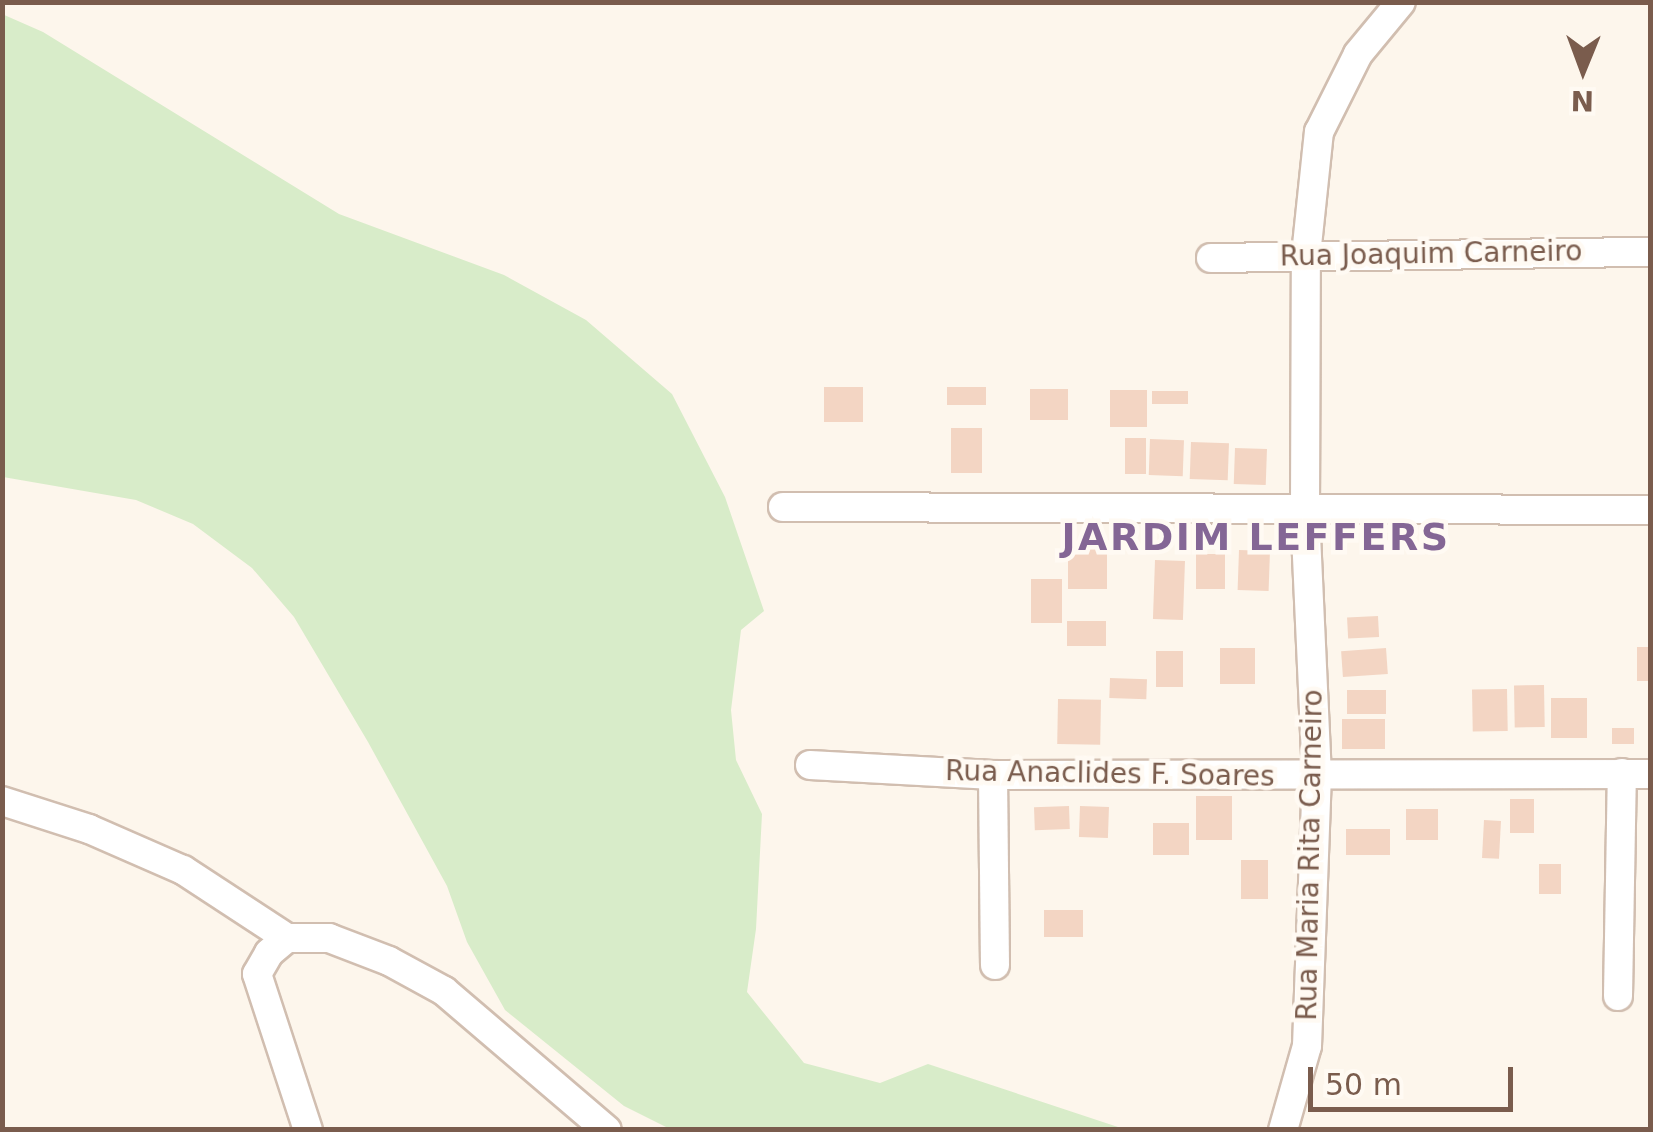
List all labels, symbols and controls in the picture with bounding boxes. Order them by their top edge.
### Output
north arrow [1533,20,1633,120]
text: N [1570,84,1594,117]
street label: Rua Joaquim Carneiro [1279,235,1583,273]
district label: JARDIM LEFFERS [1061,515,1451,561]
street label: Rua Maria Rita Carneiro [1290,689,1330,1021]
street label: Rua Anaclides F. Soares [945,754,1275,794]
scale bar [1313,1047,1518,1109]
text: 50 m [1325,1067,1402,1102]

